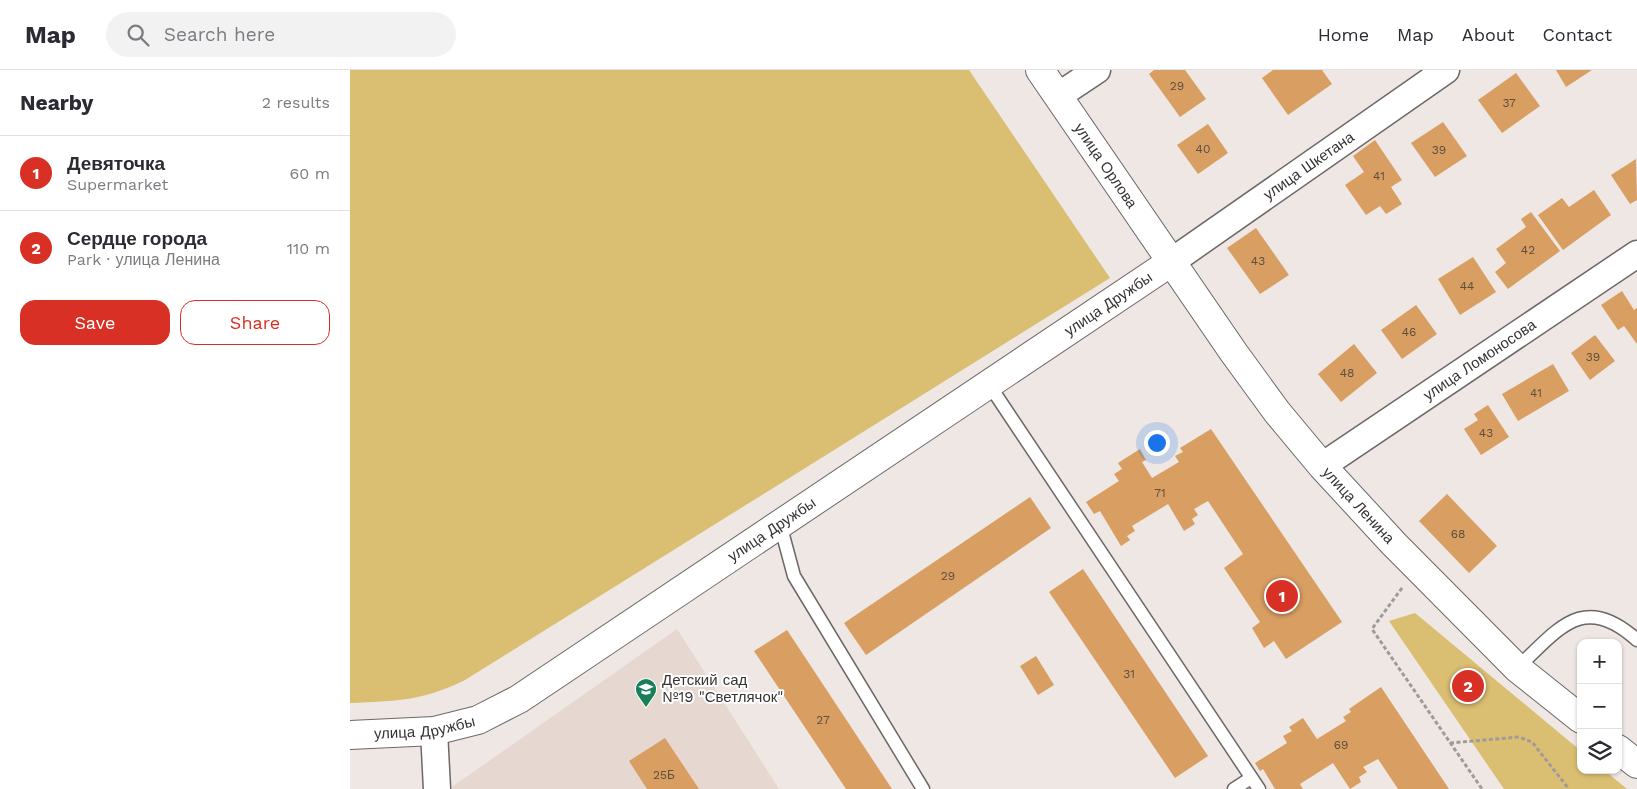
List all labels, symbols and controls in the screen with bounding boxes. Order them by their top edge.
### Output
search box [106,12,456,57]
text: Map [25,21,76,49]
icon: search [124,21,152,49]
text: Search here [164,23,275,46]
text: Home [1318,24,1369,45]
text: Map [1397,24,1434,45]
text: About [1462,24,1514,45]
text: Contact [1542,24,1612,45]
house number: 29 [1170,79,1184,93]
text: Nearby [20,90,93,115]
text: 2 results [262,93,330,112]
house number: 37 [1502,96,1516,110]
street label: улица Орлова [1070,120,1141,212]
street label: улица Шкетана [1260,128,1358,204]
house number: 40 [1196,142,1210,156]
house number: 39 [1432,143,1446,157]
text: Девяточка [67,152,165,175]
text: 1 [33,164,39,183]
text: 60 m [290,164,330,183]
house number: 41 [1373,169,1385,183]
text: Supermarket [67,175,168,194]
text: Сердце города [67,227,207,250]
text: 2 [31,239,41,258]
text: 110 m [287,239,330,258]
house number: 42 [1521,243,1535,257]
text: Park · улица Ленина [67,250,220,269]
house number: 43 [1251,254,1265,268]
street label: улица Дружбы [1061,268,1156,340]
house number: 44 [1460,279,1474,293]
button: Save [20,300,170,345]
button: Share [180,300,330,345]
street label: улица Ломоносова [1420,315,1540,404]
house number: 46 [1402,325,1416,339]
house number: 39 [1586,350,1600,364]
house number: 48 [1340,366,1354,380]
house number: 41 [1530,386,1542,400]
house number: 43 [1479,426,1493,440]
your location [1144,430,1170,456]
street label: улица Ленина [1319,463,1399,548]
house number: 71 [1154,486,1166,500]
street label: улица Дружбы [725,494,819,565]
house number: 68 [1451,527,1465,541]
house number: 29 [941,569,955,583]
pin: 1 [1266,577,1298,615]
map controls [1577,639,1622,774]
button: + [1577,639,1622,684]
house number: 31 [1123,667,1135,681]
pin: 2 [1452,667,1484,705]
place label: Детский сад №19 "Светлячок" [662,671,783,706]
school or university icon: Детский сад №19 "Светлячок" [634,677,658,708]
button: − [1577,684,1622,729]
street label: улица Дружбы [374,712,477,743]
house number: 27 [816,713,830,727]
button: layers [1577,729,1622,774]
house number: 69 [1334,738,1348,752]
house number: 25Б [653,768,675,782]

